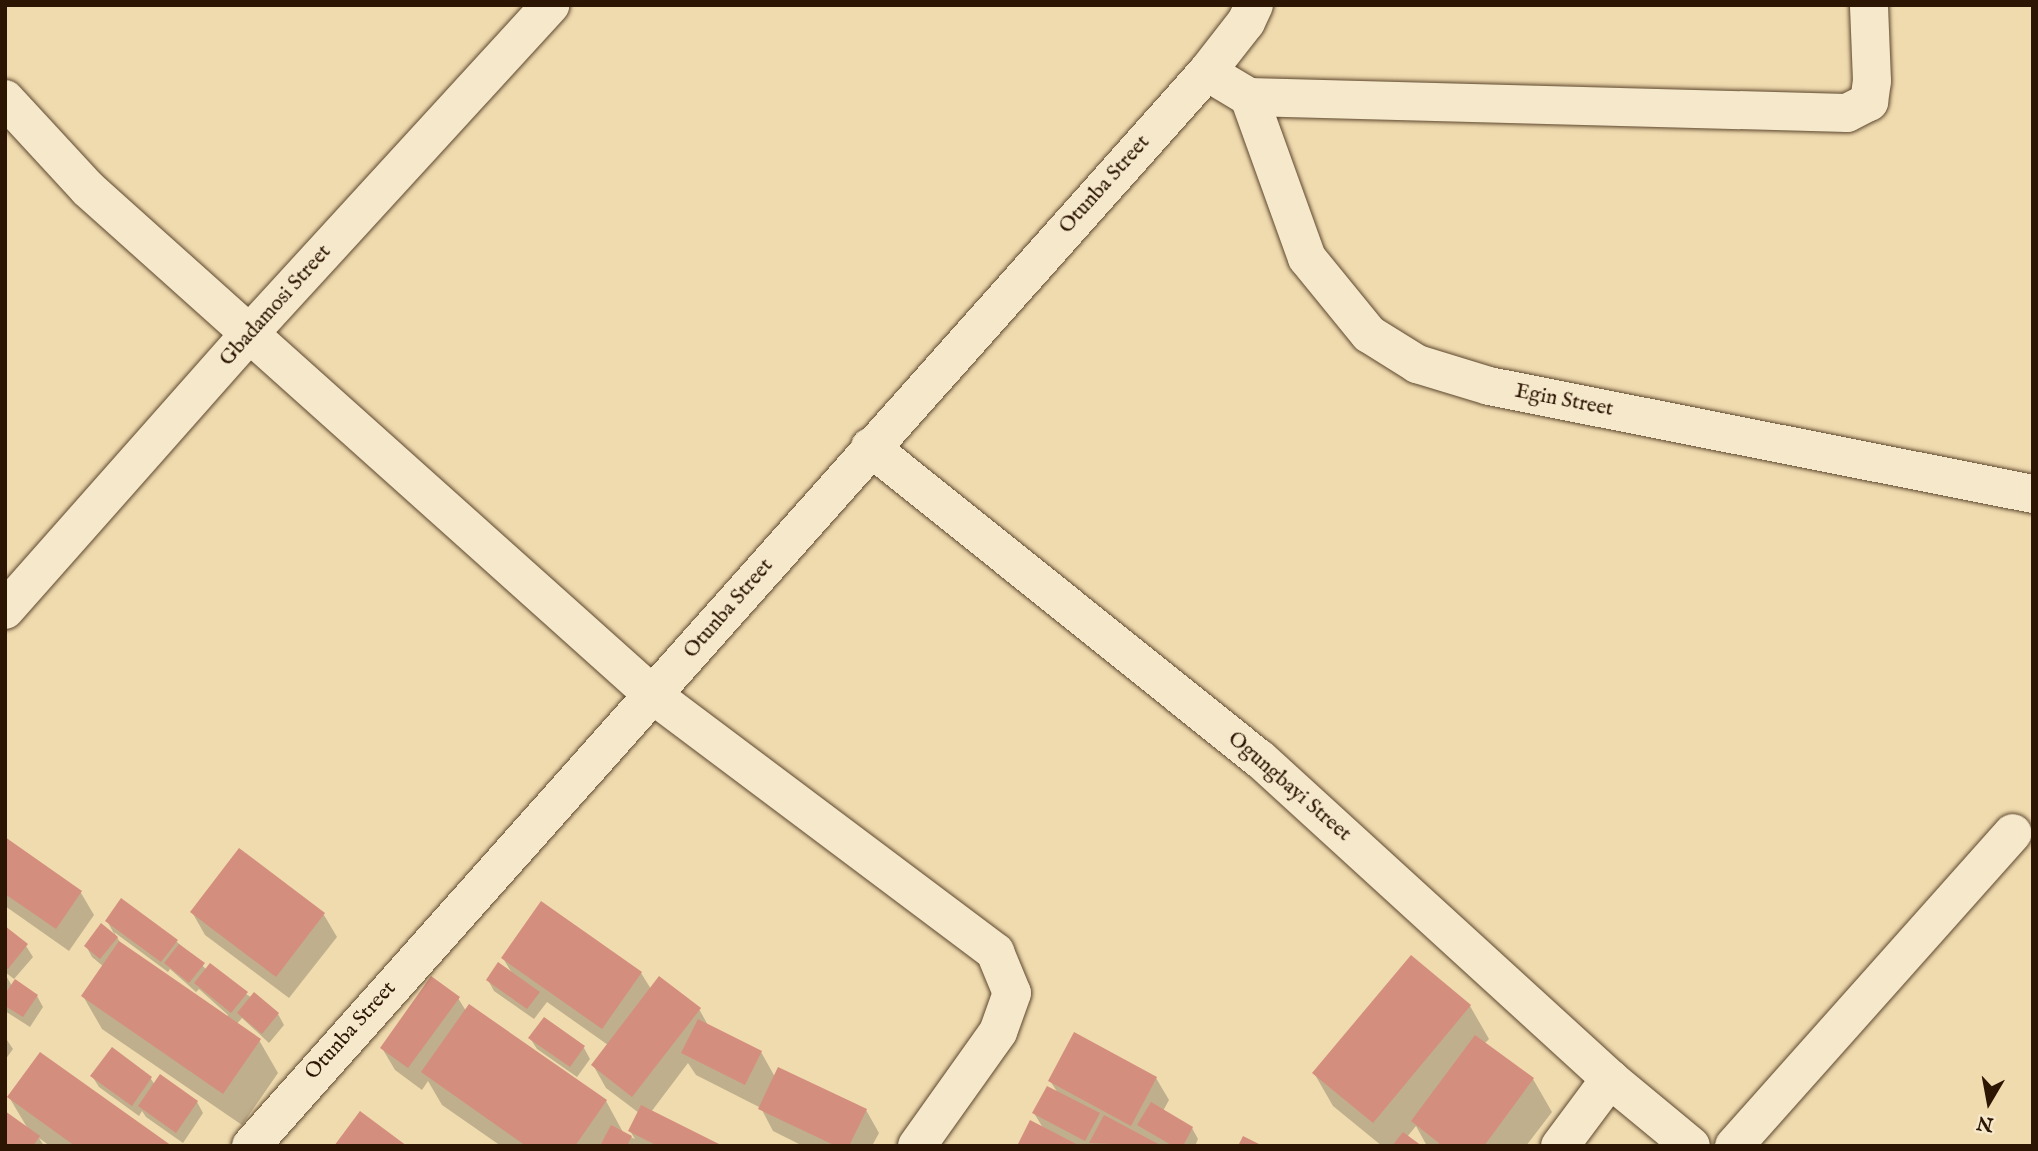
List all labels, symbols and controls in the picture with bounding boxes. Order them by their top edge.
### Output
street label: Otunba Street [1054,131,1156,239]
street label: Gbadamosi Street [215,240,337,372]
street label: Egin Street [1513,379,1615,423]
street label: Otunba Street [679,554,779,664]
street label: Ogungbayi Street [1222,727,1356,847]
street label: Otunba Street [300,977,402,1085]
north arrow [1954,1067,2024,1137]
text: N [1975,1109,1996,1136]

